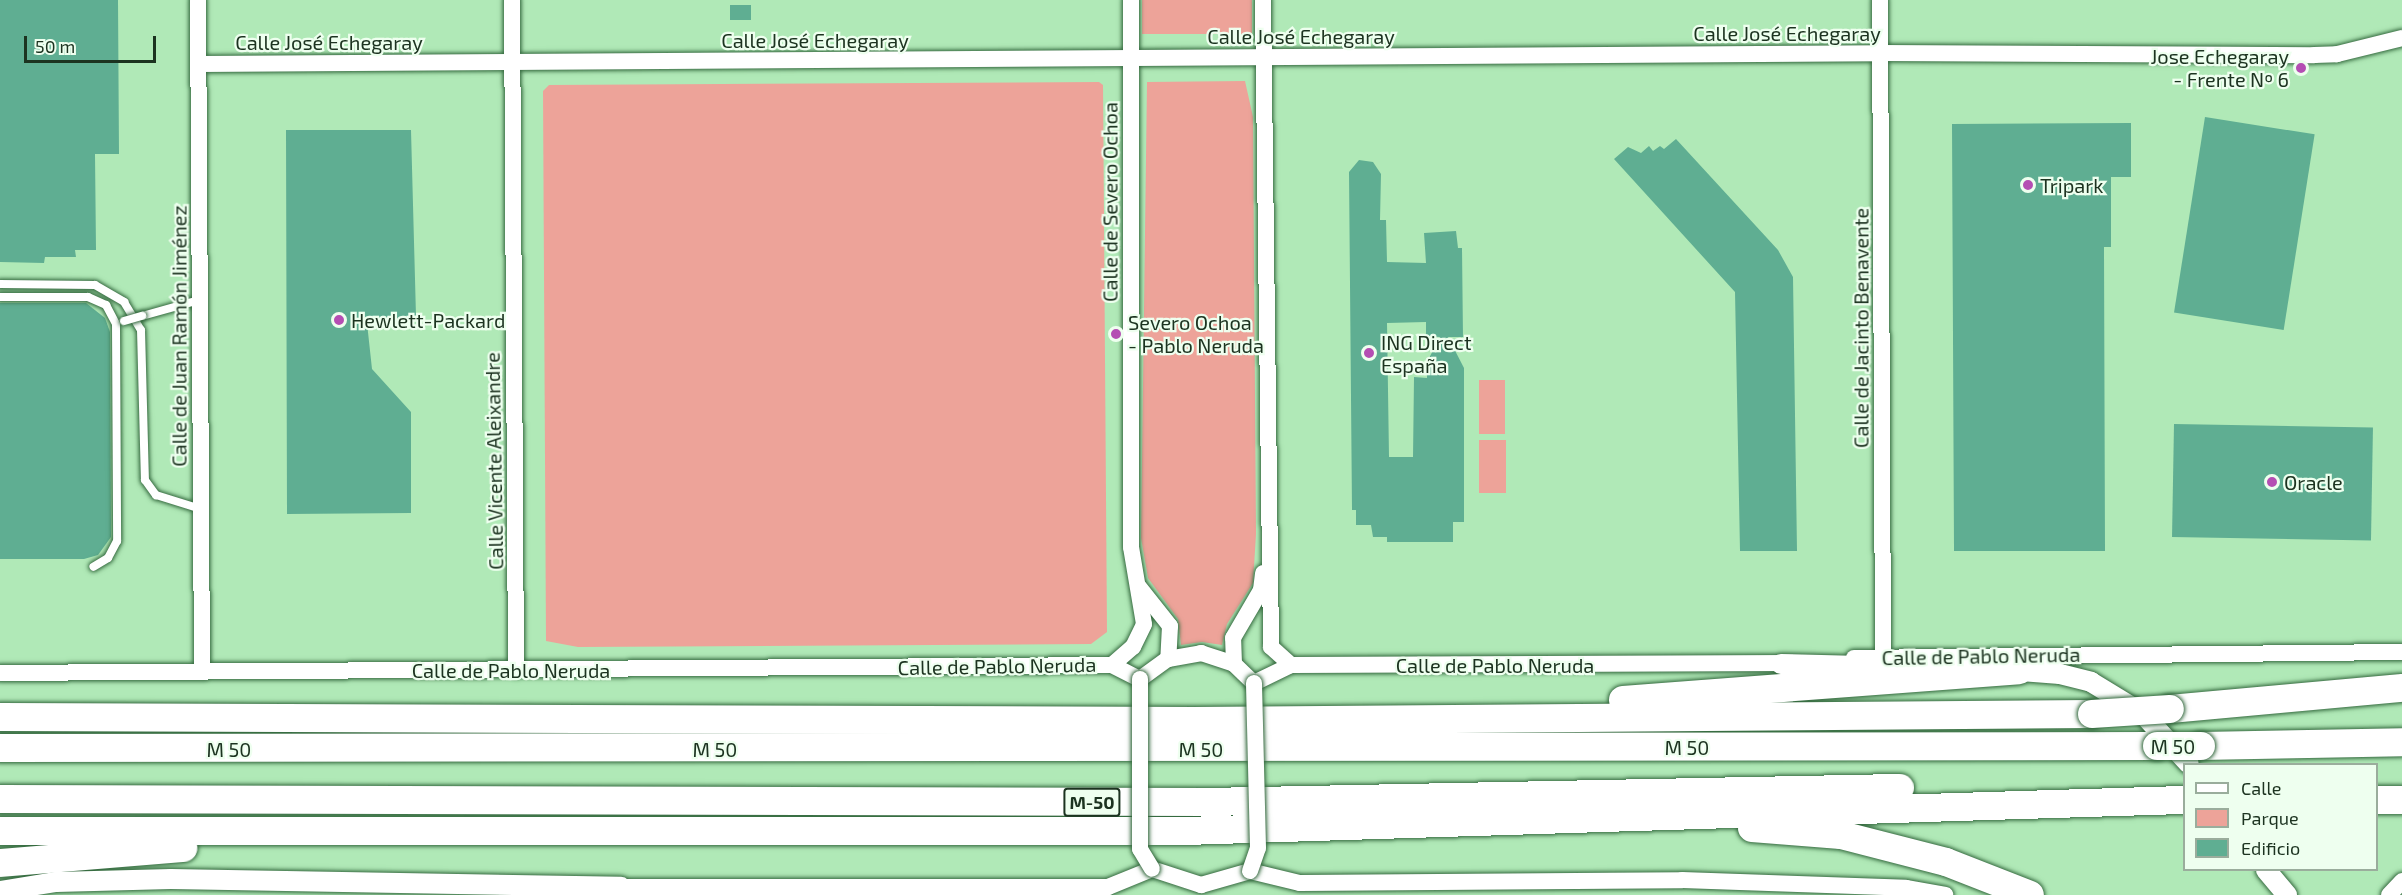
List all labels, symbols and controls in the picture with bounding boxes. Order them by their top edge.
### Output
street label: Calle José Echegaray [1693,21,1881,45]
scale bar [27,24,159,62]
street label: Calle José Echegaray [1207,24,1395,48]
street label: Calle José Echegaray [721,28,909,52]
street label: Calle José Echegaray [235,30,423,54]
text: 50 m [35,35,75,57]
place label: Jose Echegaray - Frente Nº 6 [2151,45,2289,92]
marker: Jose Echegaray - Frente Nº 6 [2294,61,2308,75]
street label: Calle de Severo Ochoa [1098,102,1122,302]
place label: Tripark [2040,173,2104,197]
marker: Tripark [2021,178,2035,192]
street label: Calle de Juan Ramón Jiménez [167,205,191,467]
street label: Calle de Jacinto Benavente [1849,208,1873,448]
place label: Hewlett-Packard [351,308,505,332]
place label: Severo Ochoa - Pablo Neruda [1128,310,1264,357]
marker: Hewlett-Packard [332,313,346,327]
marker: Severo Ochoa - Pablo Neruda [1109,327,1123,341]
place label: ING Direct España [1381,330,1471,377]
marker: ING Direct España [1362,346,1376,360]
street label: Calle Vicente Aleixandre [480,352,508,570]
place label: Oracle [2284,470,2343,494]
marker: Oracle [2265,475,2279,489]
street label: Calle de Pablo Neruda [1881,642,2081,670]
street label: Calle de Pablo Neruda [897,652,1097,680]
street label: Calle de Pablo Neruda [1396,653,1594,677]
street label: Calle de Pablo Neruda [412,658,610,682]
street label: M 50 [2151,734,2195,758]
street label: M 50 [1665,735,1709,759]
street label: M 50 [207,737,251,761]
street label: M 50 [693,737,737,761]
street label: M 50 [1179,737,1223,761]
legend [2183,763,2378,871]
text: Calle [2241,777,2282,799]
road number: M-50 [1062,787,1122,817]
text: Parque [2241,807,2299,829]
text: Edificio [2241,837,2300,859]

